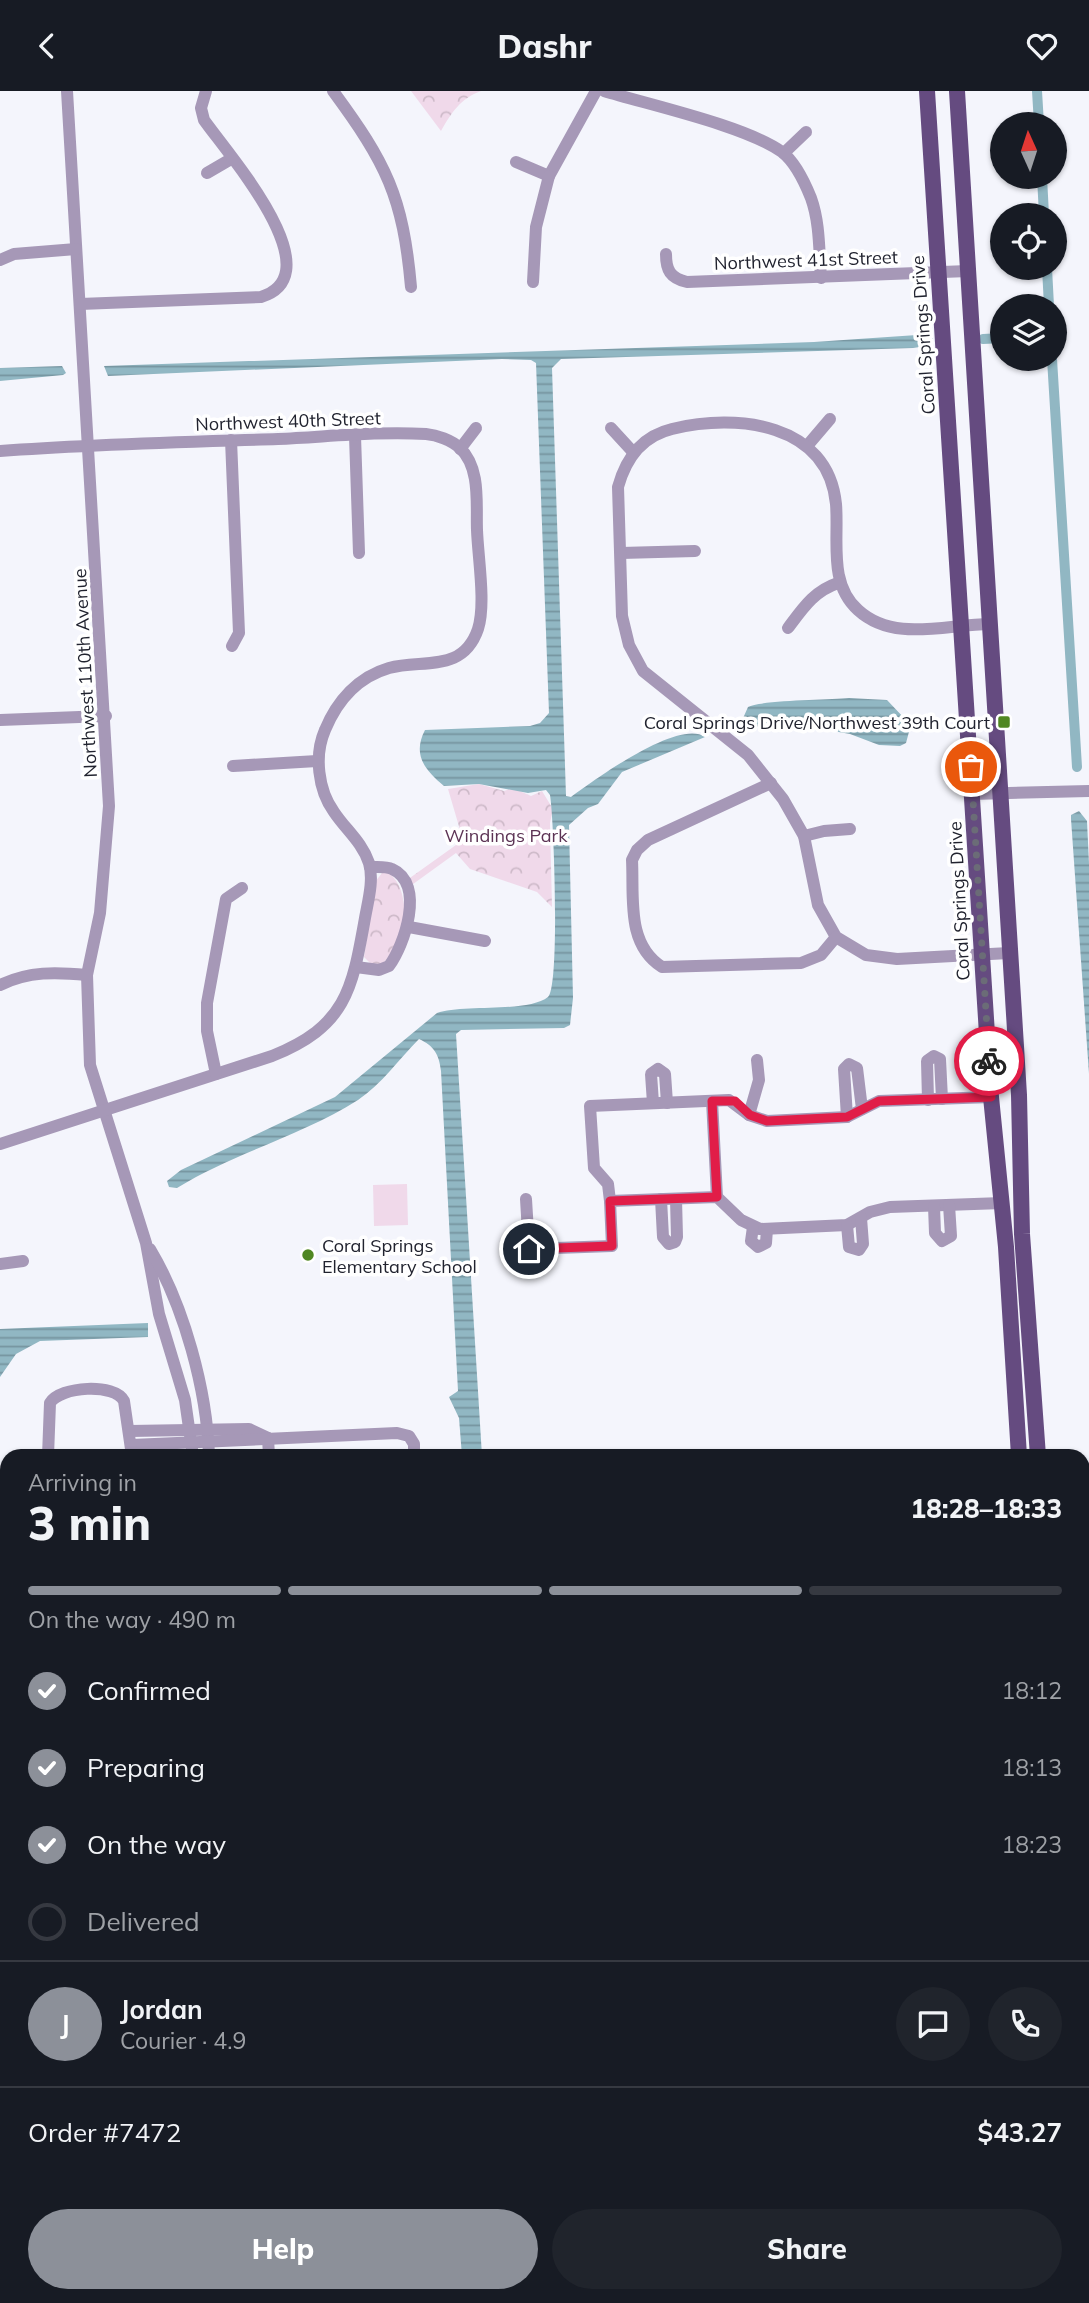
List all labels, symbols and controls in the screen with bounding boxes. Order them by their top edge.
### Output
text: Dashr [498,26,591,66]
icon: back [28,27,66,65]
icon: heart [1023,27,1061,65]
north arrow [990,112,1068,189]
map controls [990,112,1067,371]
button: locate [990,203,1067,280]
street label: Northwest 41st Street [714,245,898,275]
street label: Coral Springs Drive [906,255,940,415]
button: layers [990,294,1067,371]
street label: Northwest 40th Street [195,406,381,436]
street label: Northwest 110th Avenue [68,568,102,778]
place label: Coral Springs Drive/Northwest 39th Court [644,711,990,734]
marker: Coral Springs Drive/Northwest 39th Court [996,714,1012,730]
pin [941,737,1001,797]
icon: bag [952,748,990,786]
street label: Coral Springs Drive [943,821,975,981]
park label: Windings Park [445,824,568,847]
courier [954,1026,1024,1096]
icon: bike [970,1042,1008,1080]
pin [499,1219,559,1279]
icon: home [510,1230,548,1268]
place label: Coral Springs Elementary School [322,1234,477,1278]
marker: Coral Springs Elementary School [300,1247,316,1263]
text: Arriving in [28,1468,137,1497]
text: 18:28–18:33 [911,1492,1062,1525]
text: 3 min [28,1494,151,1552]
text: On the way · 490 m [28,1605,236,1634]
icon: check [28,1672,66,1710]
text: Confirmed [87,1674,211,1707]
text: 18:12 [1002,1676,1062,1705]
icon: check [28,1749,66,1787]
text: Preparing [87,1751,205,1784]
text: 18:13 [1002,1753,1062,1782]
icon: check [28,1826,66,1864]
text: On the way [87,1828,226,1861]
text: 18:23 [1002,1830,1062,1859]
text: Delivered [87,1905,200,1938]
button: chat [896,1987,970,2061]
button: phone [988,1987,1062,2061]
text: Jordan [120,1993,203,2026]
text: J [60,2008,70,2041]
text: Courier · 4.9 [120,2026,246,2055]
text: Order #7472 [28,2116,181,2149]
text: $43.27 [978,2116,1062,2149]
button: Help [28,2209,538,2289]
button: Share [552,2209,1062,2289]

